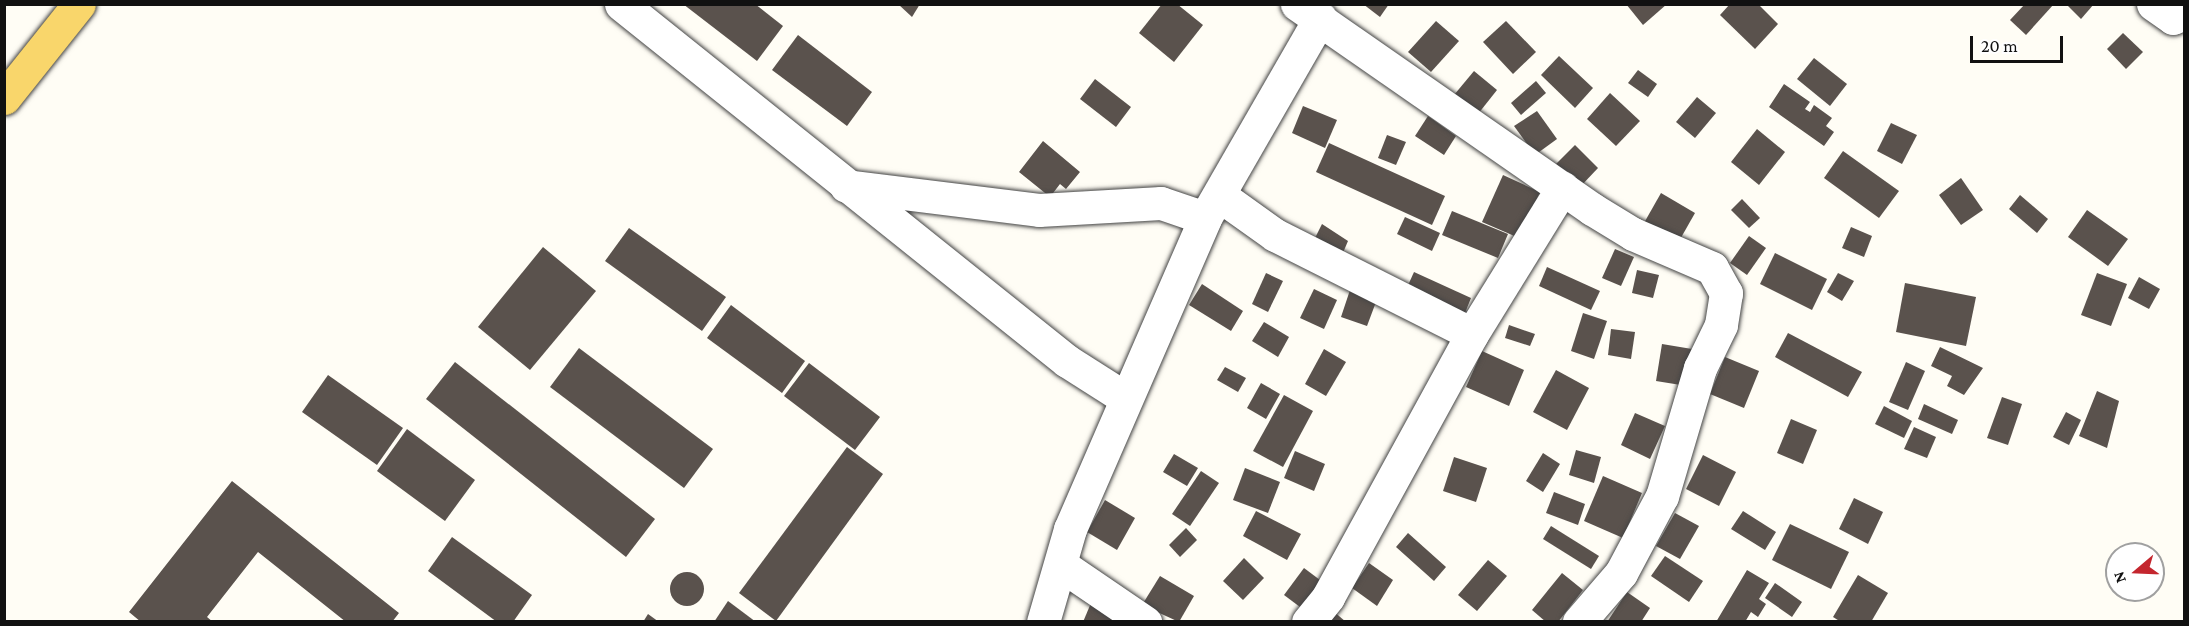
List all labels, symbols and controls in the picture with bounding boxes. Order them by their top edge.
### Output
scale bar [1973,24,2066,62]
text: 20 m [1981,36,2018,56]
north arrow [2105,542,2165,602]
text: N [2110,569,2129,585]

